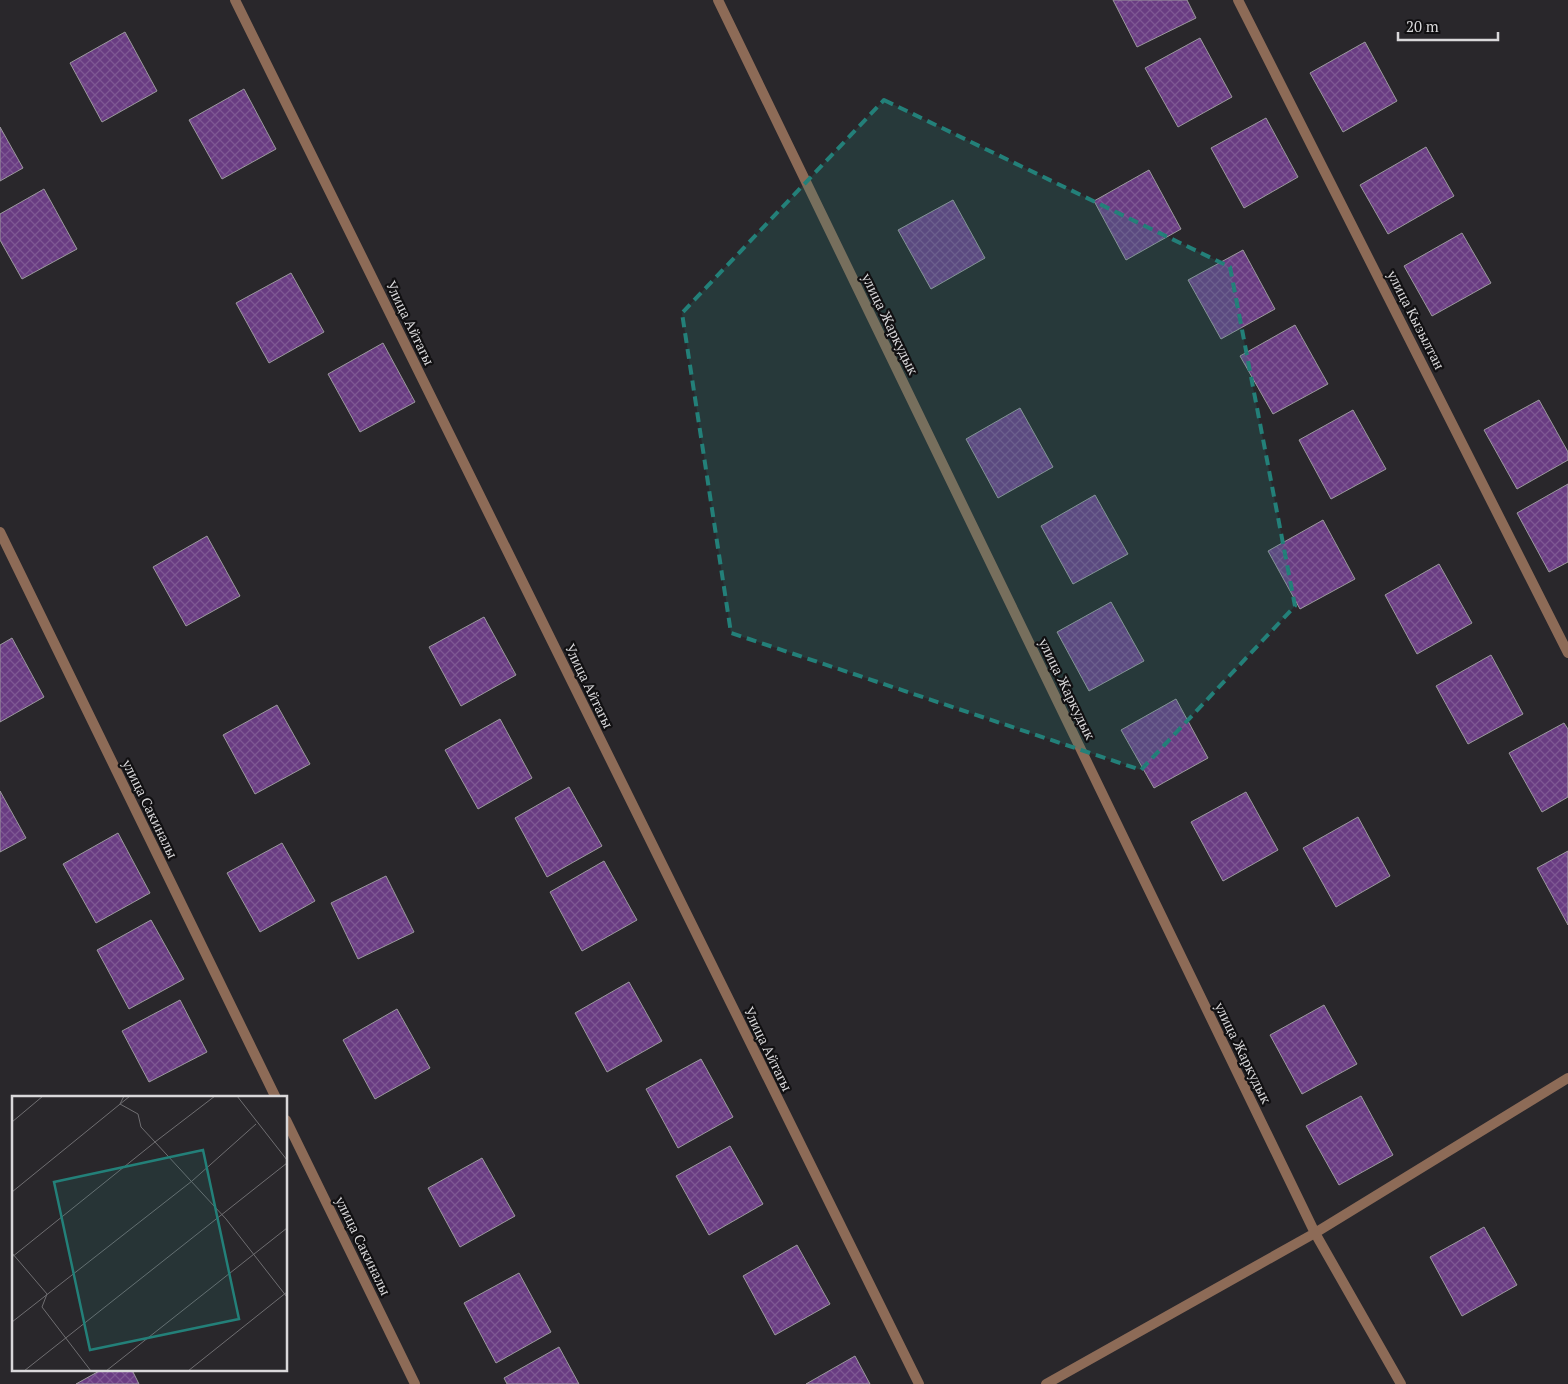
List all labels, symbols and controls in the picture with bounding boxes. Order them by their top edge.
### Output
scale bar [1398,10,1498,42]
text: 20 m [1406,16,1439,36]
street label: улица Кызылтан [1383,266,1450,373]
street label: улица Жаркудык [857,269,923,378]
street label: Улица Айтагы [382,278,439,368]
street label: улица Жаркудык [1034,634,1100,743]
street label: Улица Айтагы [561,641,618,731]
street label: улица Сакиналы [118,755,183,861]
street label: улица Жаркудык [1210,998,1276,1107]
street label: Улица Айтагы [740,1004,797,1094]
inset map [12,1096,288,1372]
street label: улица Сакиналы [331,1192,396,1298]

